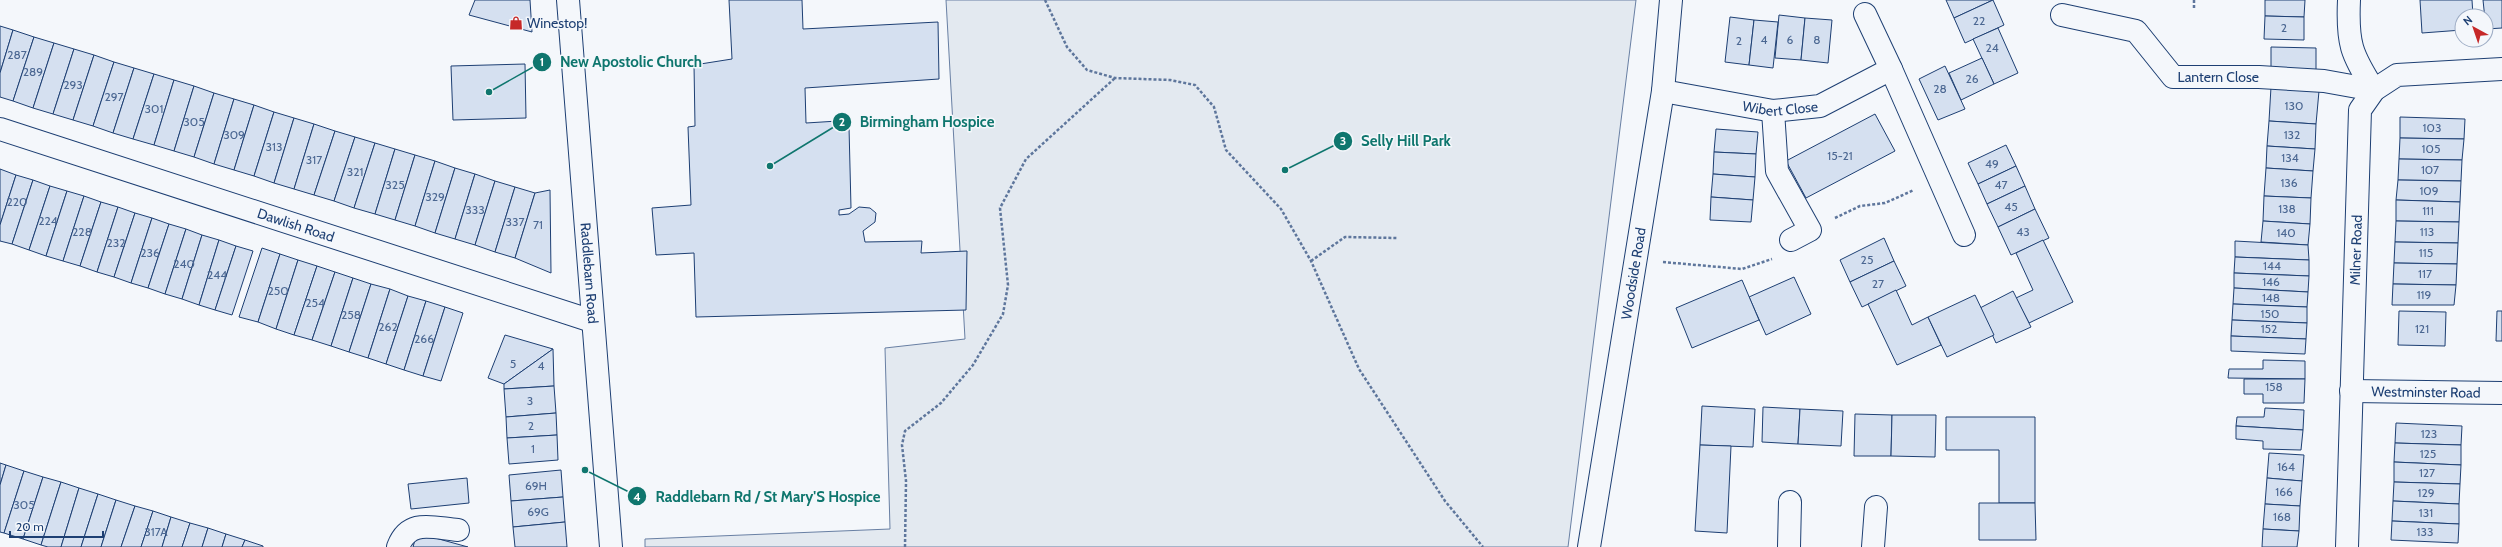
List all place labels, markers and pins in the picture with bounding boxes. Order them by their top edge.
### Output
place label: Winestop! [527,14,587,32]
shop icon: Winestop! [508,15,524,31]
callout: New Apostolic Church [532,49,710,76]
callout: Birmingham Hospice [832,108,1002,135]
callout: Selly Hill Park [1333,127,1459,154]
callout: Raddlebarn Rd / St Mary'S Hospice [627,483,889,510]

